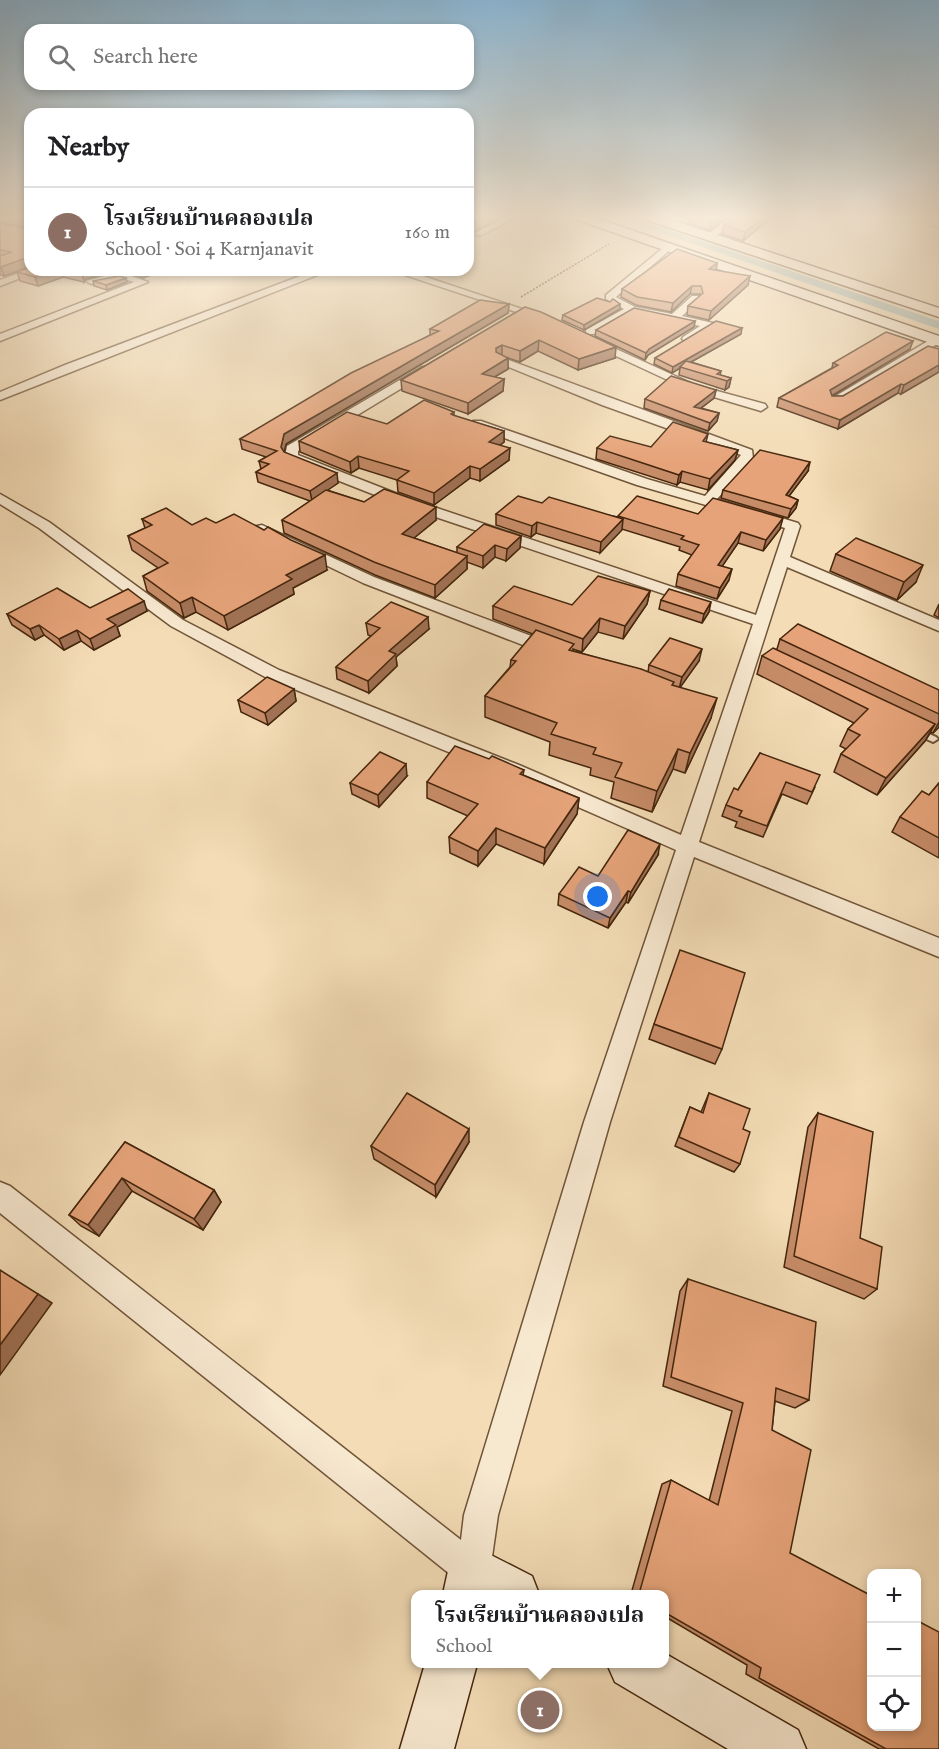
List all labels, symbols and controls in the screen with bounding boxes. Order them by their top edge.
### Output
search box [24,24,474,90]
icon: search [45,41,78,74]
text: Search here [93,43,198,71]
text: Nearby [48,131,129,164]
text: โรงเรียนบ้านคลองเปล [105,205,314,233]
text: 1 [64,220,71,245]
text: 160 m [404,220,450,245]
text: School · Soi 4 Karnjanavit [105,237,314,262]
your location [583,882,612,911]
map controls [867,1569,921,1731]
button: + [867,1569,921,1623]
popup [411,1590,669,1668]
text: โรงเรียนบ้านคลองเปล [436,1602,644,1630]
button: − [867,1623,921,1677]
text: School [436,1634,492,1659]
button: locate [867,1677,921,1731]
pin: 1 [520,1688,560,1732]

